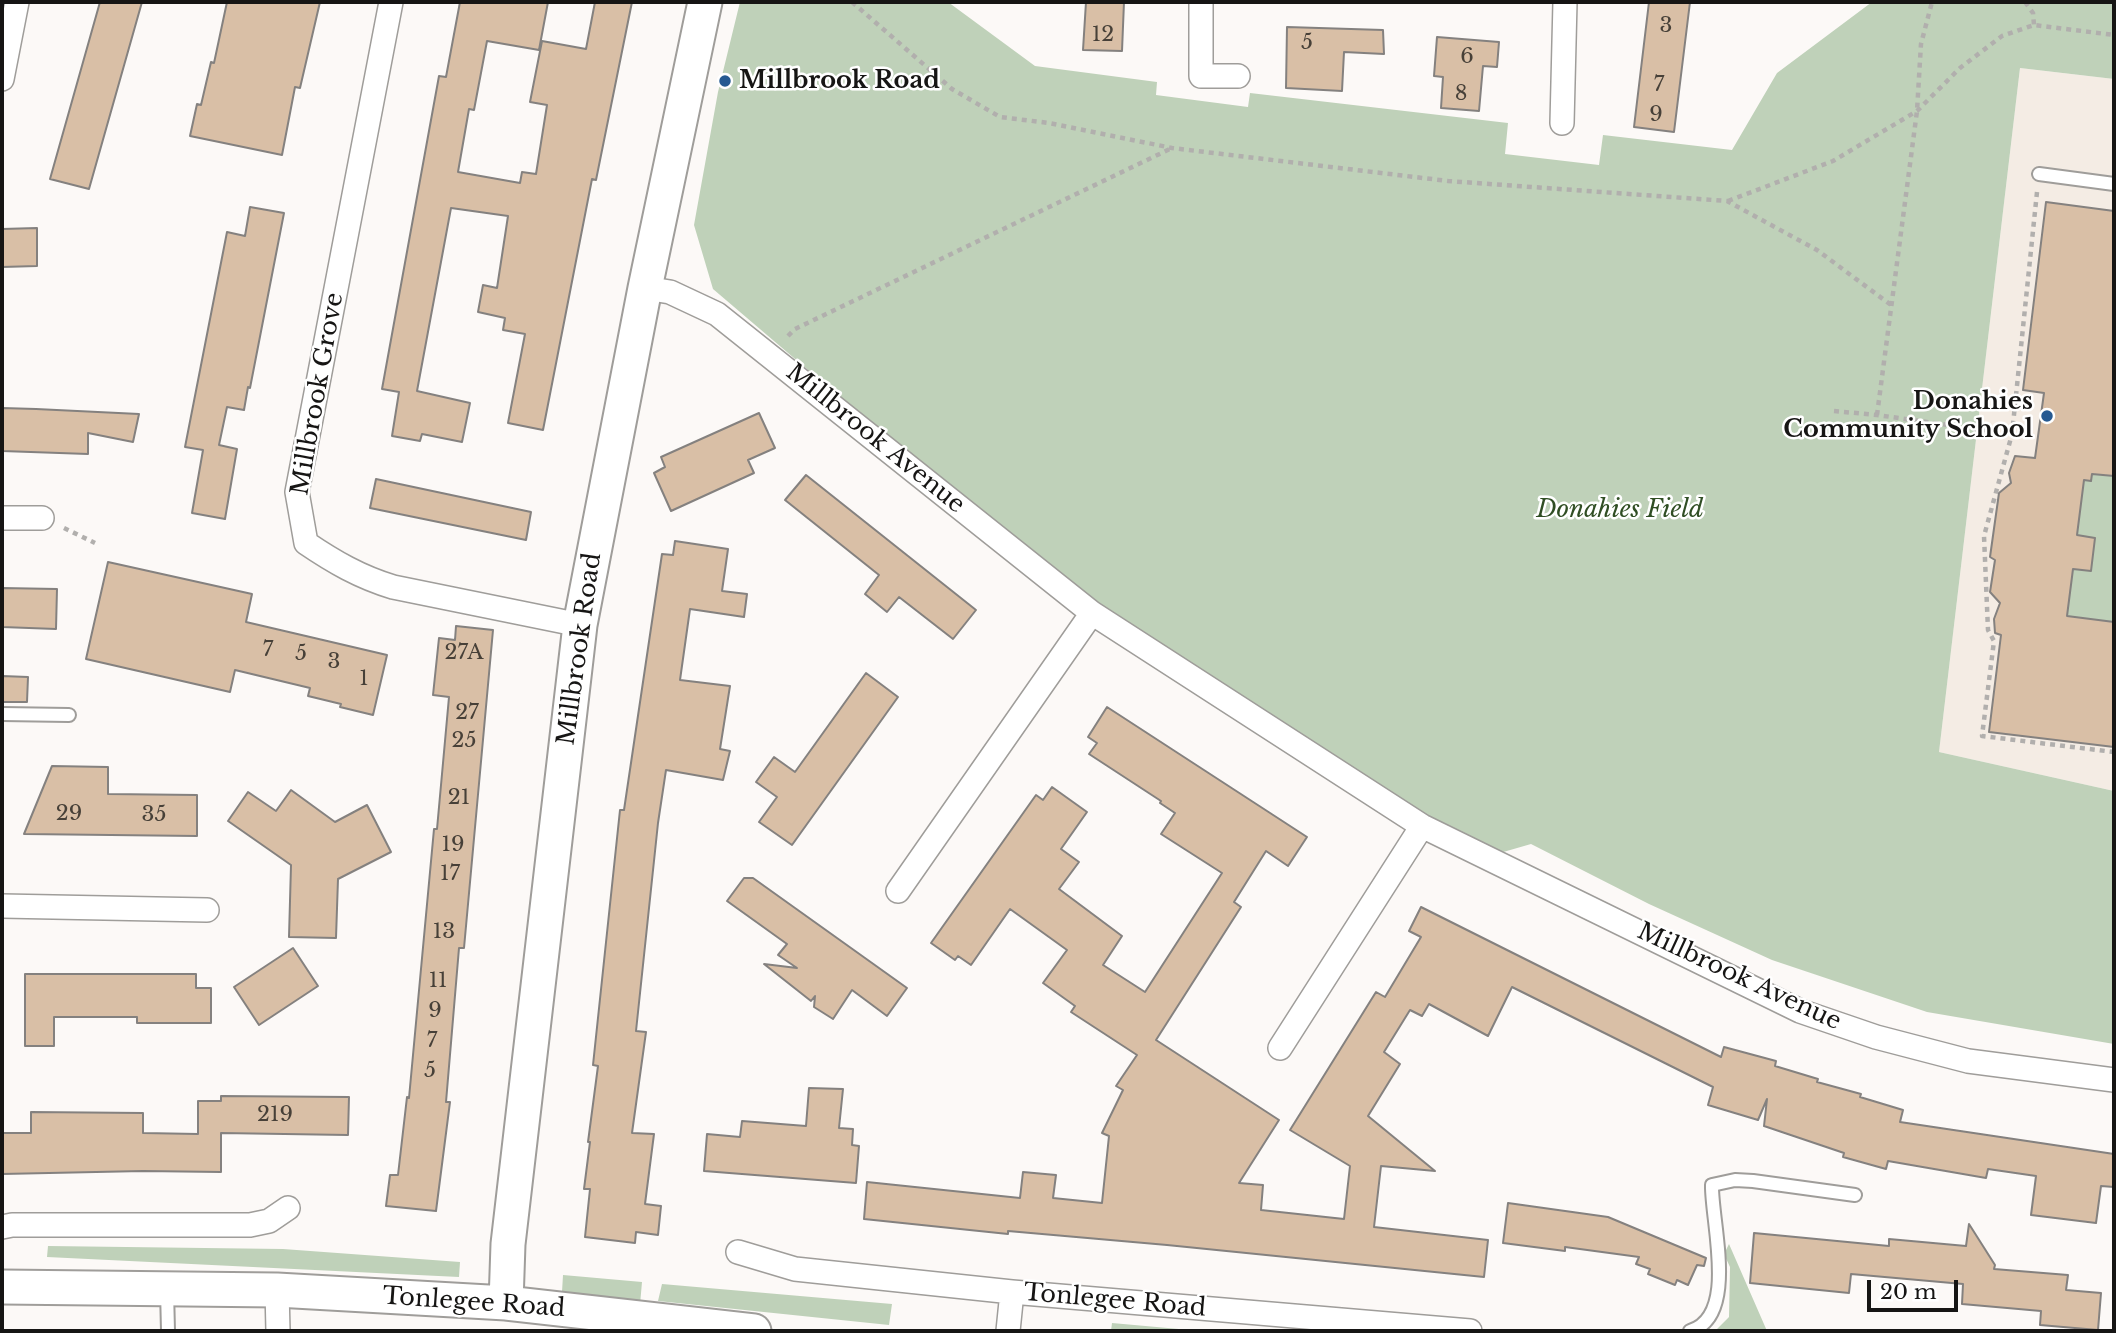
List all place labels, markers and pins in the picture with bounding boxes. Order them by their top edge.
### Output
place label: Millbrook Road [739,67,940,95]
marker: Millbrook Road [717,73,733,89]
place label: Donahies Community School [1783,388,2033,444]
marker: Donahies Community School [2039,408,2055,424]

